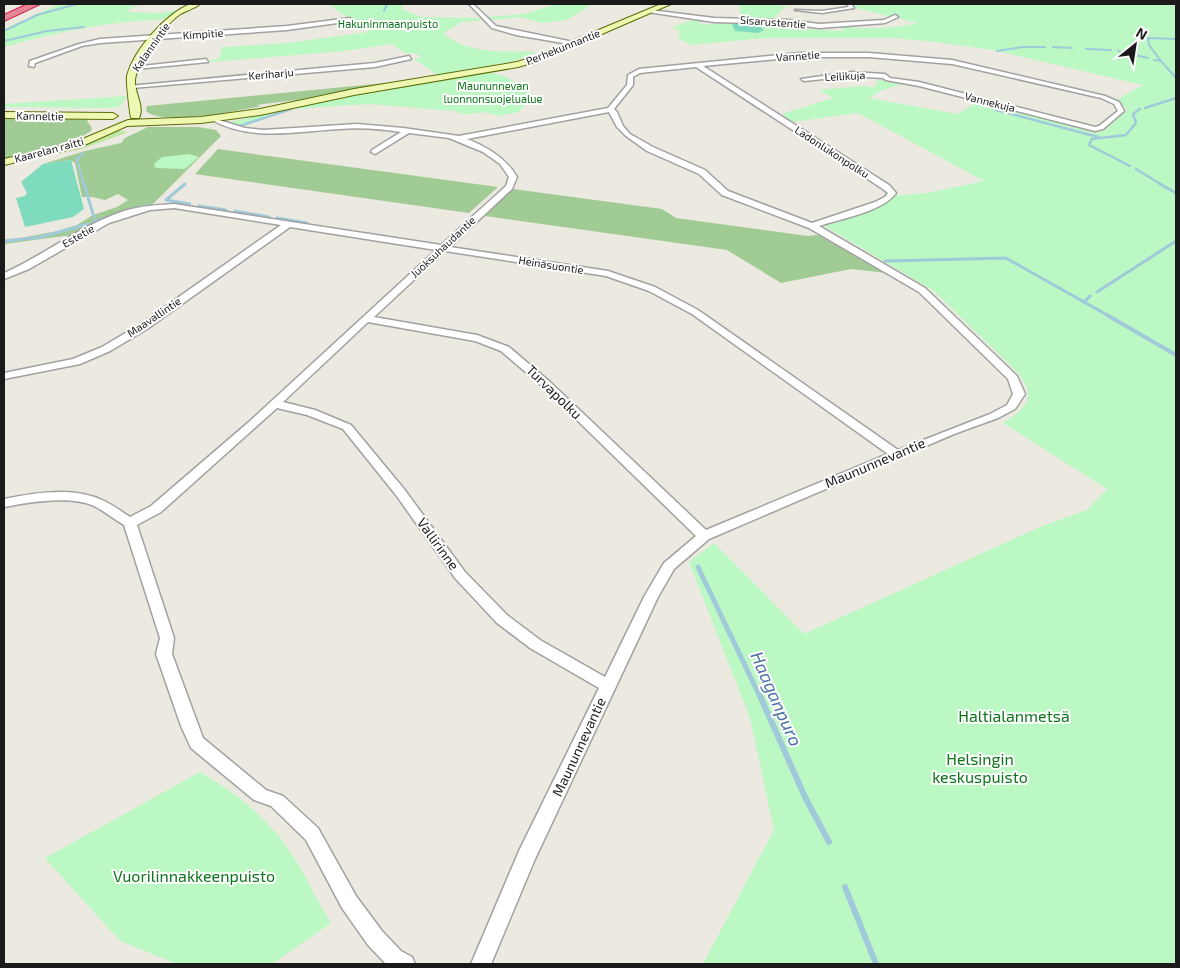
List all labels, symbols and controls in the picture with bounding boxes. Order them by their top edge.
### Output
street label: Sisarustentie [740,13,807,30]
park label: Hakuninmaanpuisto [338,17,438,30]
street label: Kalannintie [129,20,172,74]
north arrow [1110,20,1160,70]
text: N [1133,23,1150,43]
street label: Kimpitie [182,26,224,41]
street label: Perhekunnantie [524,26,602,67]
street label: Vannetie [776,47,820,64]
street label: Keriharju [248,65,294,83]
street label: Leilikuja [824,68,866,84]
park label: Maununnevan luonnonsuojelualue [444,79,543,106]
street label: Vannekuja [963,89,1017,115]
street label: Kanneltie [16,109,64,122]
street label: Ladonlukonpolku [793,123,872,180]
street label: Kaarelan raitti [13,134,85,165]
street label: Juoksuhaudantie [408,213,478,280]
street label: Estetie [59,221,96,250]
street label: Heinäsuontie [518,253,585,276]
street label: Maavallintie [124,294,183,339]
street label: Turvapolku [523,361,586,422]
street label: Maununnevantie [822,434,928,491]
street label: Vallirinne [414,514,463,573]
water label: Haaganpuro [746,648,808,749]
street label: Maununnevantie [548,695,609,799]
park label: Haltialanmetsä [958,706,1070,725]
park label: Helsingin keskuspuisto [932,749,1028,786]
park label: Vuorilinnakkeenpuisto [113,866,275,885]

